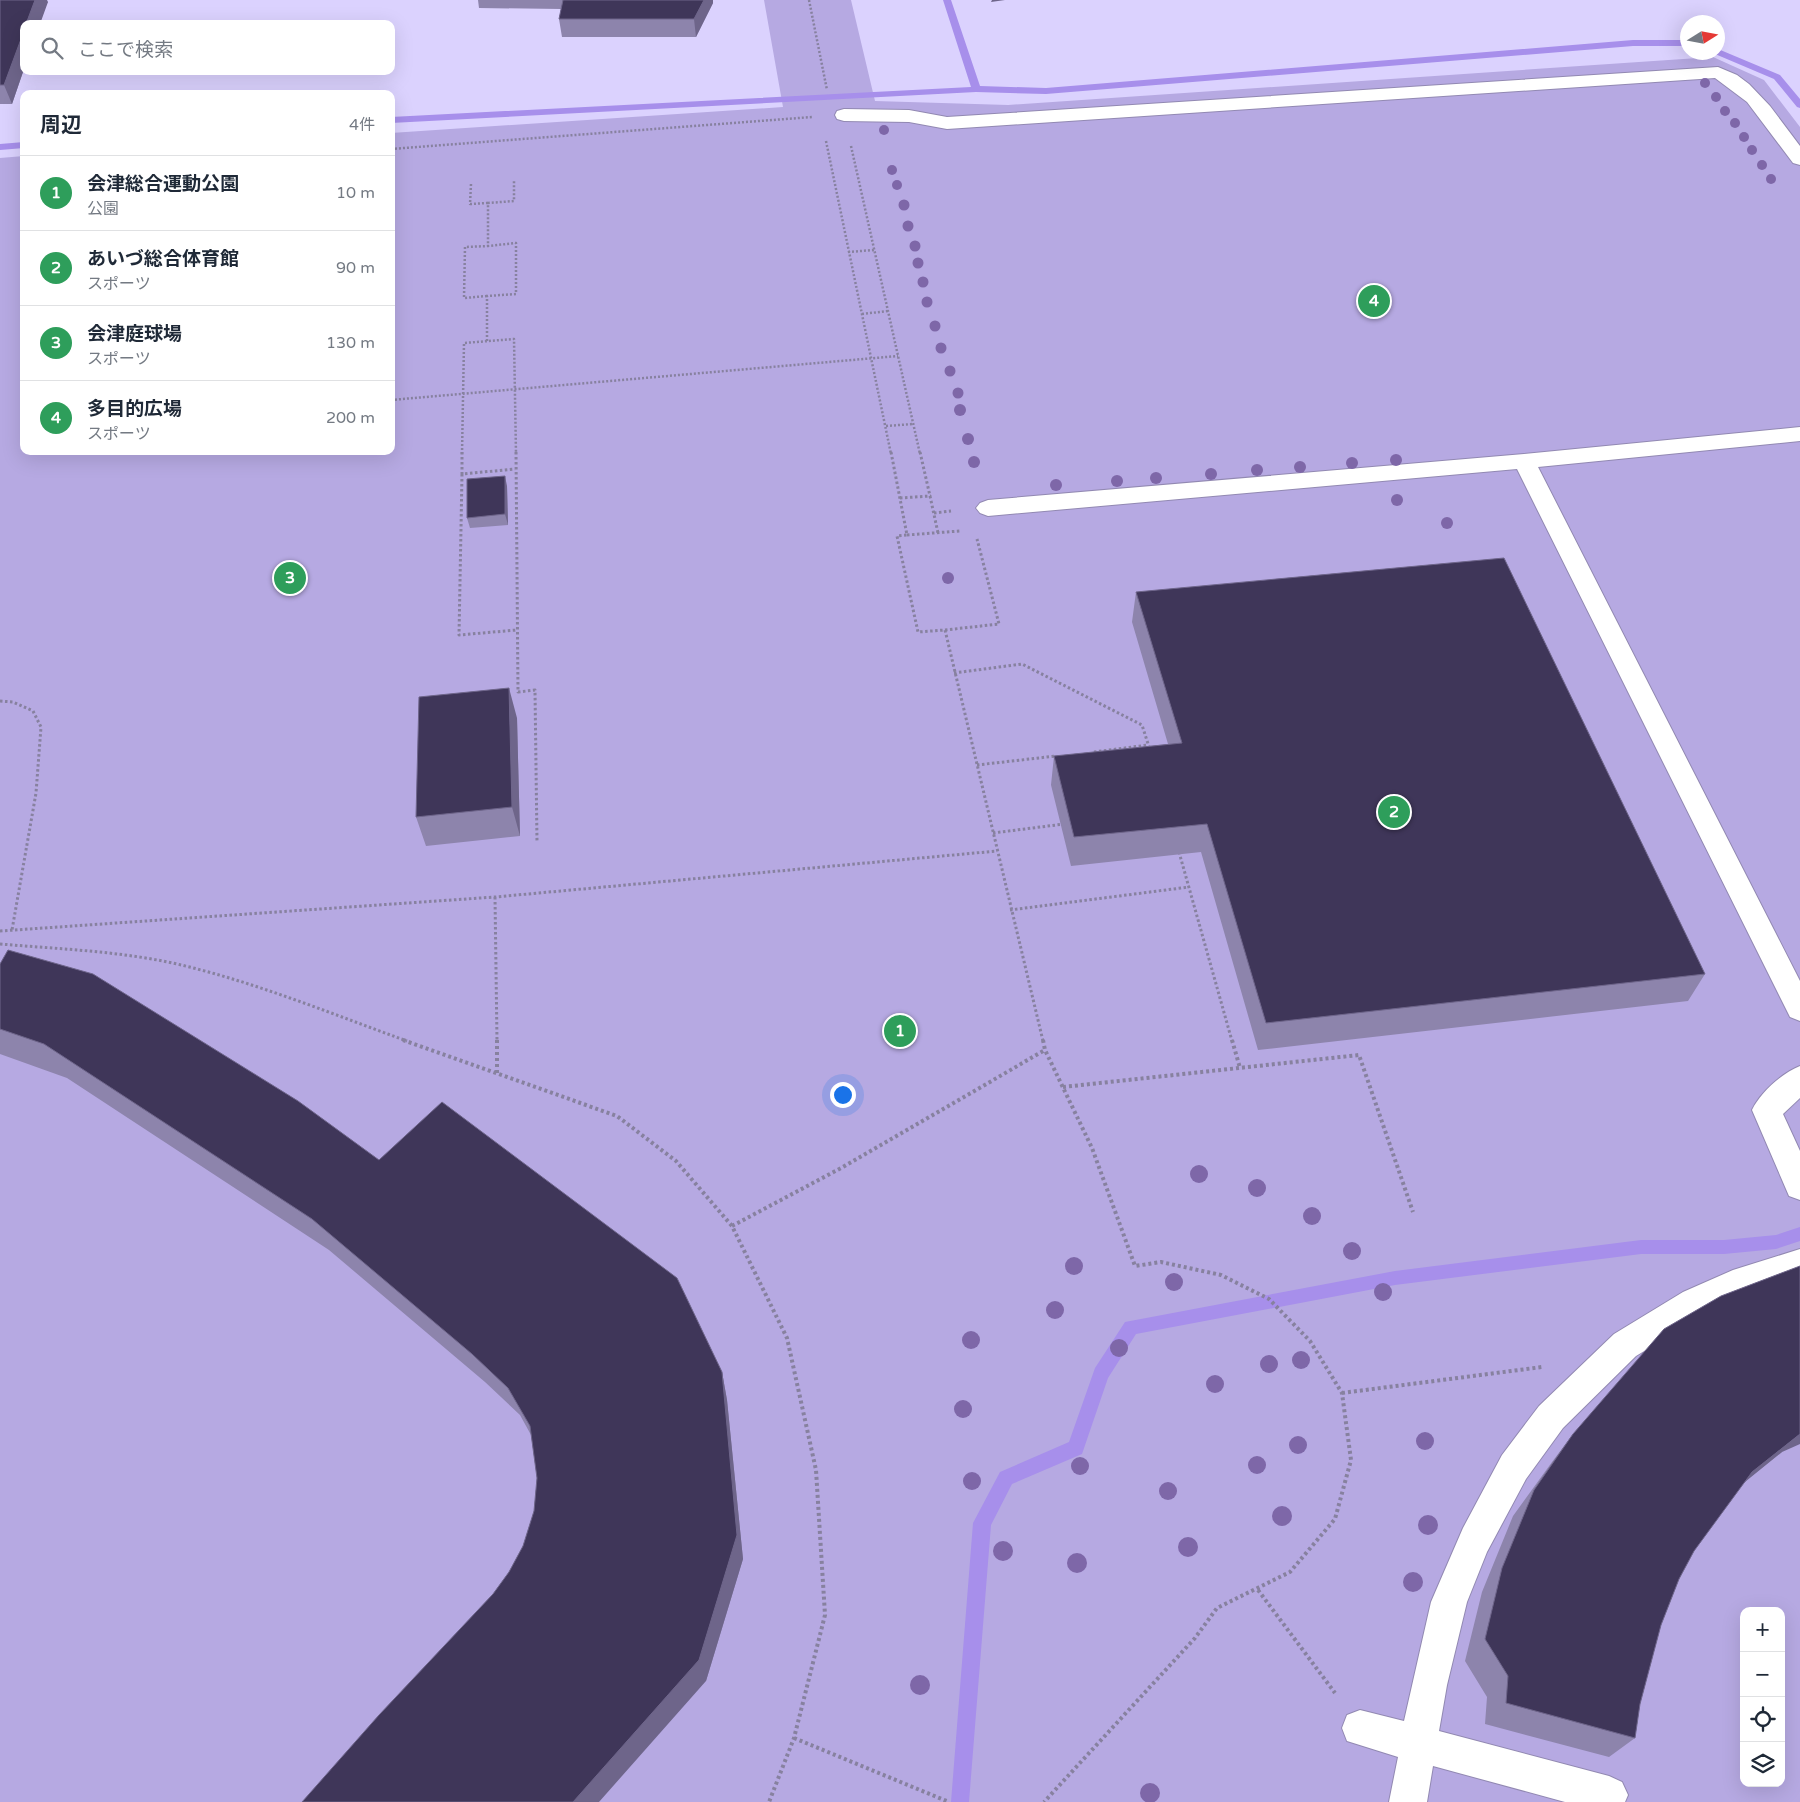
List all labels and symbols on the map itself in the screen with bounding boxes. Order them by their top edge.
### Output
north arrow [1680,15,1725,60]
pin: 4 [1358,282,1390,320]
pin: 3 [274,559,306,597]
pin: 2 [1378,793,1410,831]
pin: 1 [884,1012,916,1050]
your location [830,1082,856,1108]

